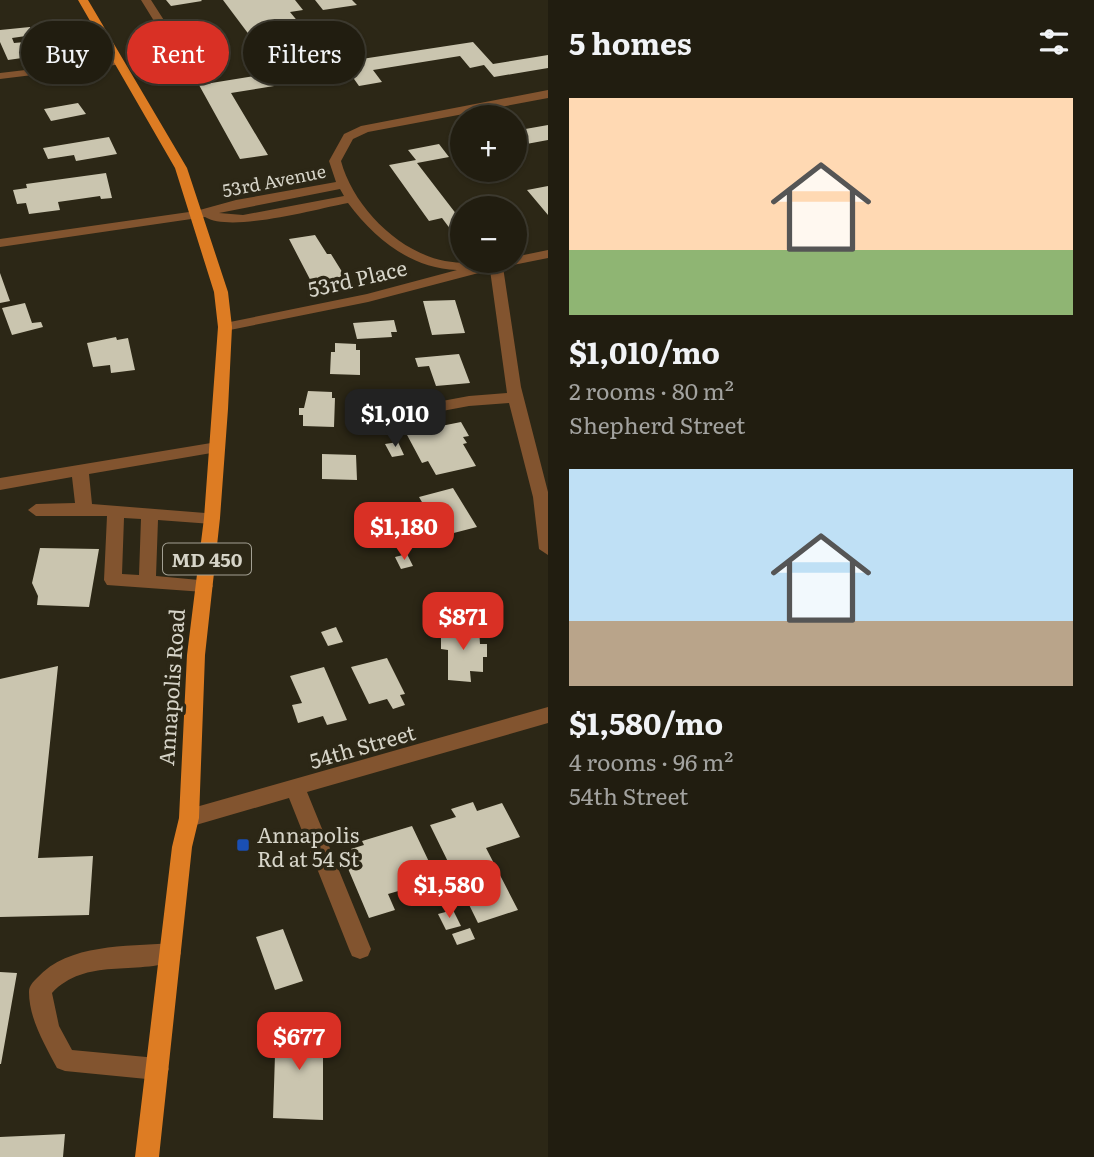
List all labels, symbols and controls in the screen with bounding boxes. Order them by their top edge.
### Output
text: 5 homes [569,20,692,64]
chip: Buy [21,21,113,84]
chip: Rent [127,21,229,84]
chip: Filters [243,21,365,84]
icon: filters [1035,23,1073,61]
map controls [450,105,527,273]
button: + [450,105,527,182]
icon: home [758,144,884,270]
street label: 53rd Avenue [220,157,328,203]
button: − [450,196,527,273]
street label: 53rd Place [304,251,410,303]
text: $1,010/mo [569,329,720,373]
text: 2 rooms · 80 m² [569,373,734,407]
pin: $1,010 [338,390,452,449]
text: $1,010 [361,395,429,429]
text: Shepherd Street [569,407,745,441]
pin: $1,180 [347,503,461,562]
text: $1,180 [370,508,438,542]
icon: home [758,515,884,641]
road number: MD 450 [163,544,251,574]
pin: $871 [422,592,504,652]
text: $871 [438,598,488,632]
street label: Annapolis Road [149,607,191,767]
text: $1,580/mo [569,700,723,744]
street label: 54th Street [305,715,419,775]
text: 4 rooms · 96 m² [569,744,733,778]
text: 54th Street [569,778,688,812]
place label: Annapolis Rd at 54 St [257,818,360,873]
marker: Annapolis Rd at 54 St [235,837,251,853]
pin: $1,580 [392,860,506,920]
text: $1,580 [414,866,484,900]
pin: $677 [258,1012,340,1072]
text: $677 [273,1018,325,1052]

